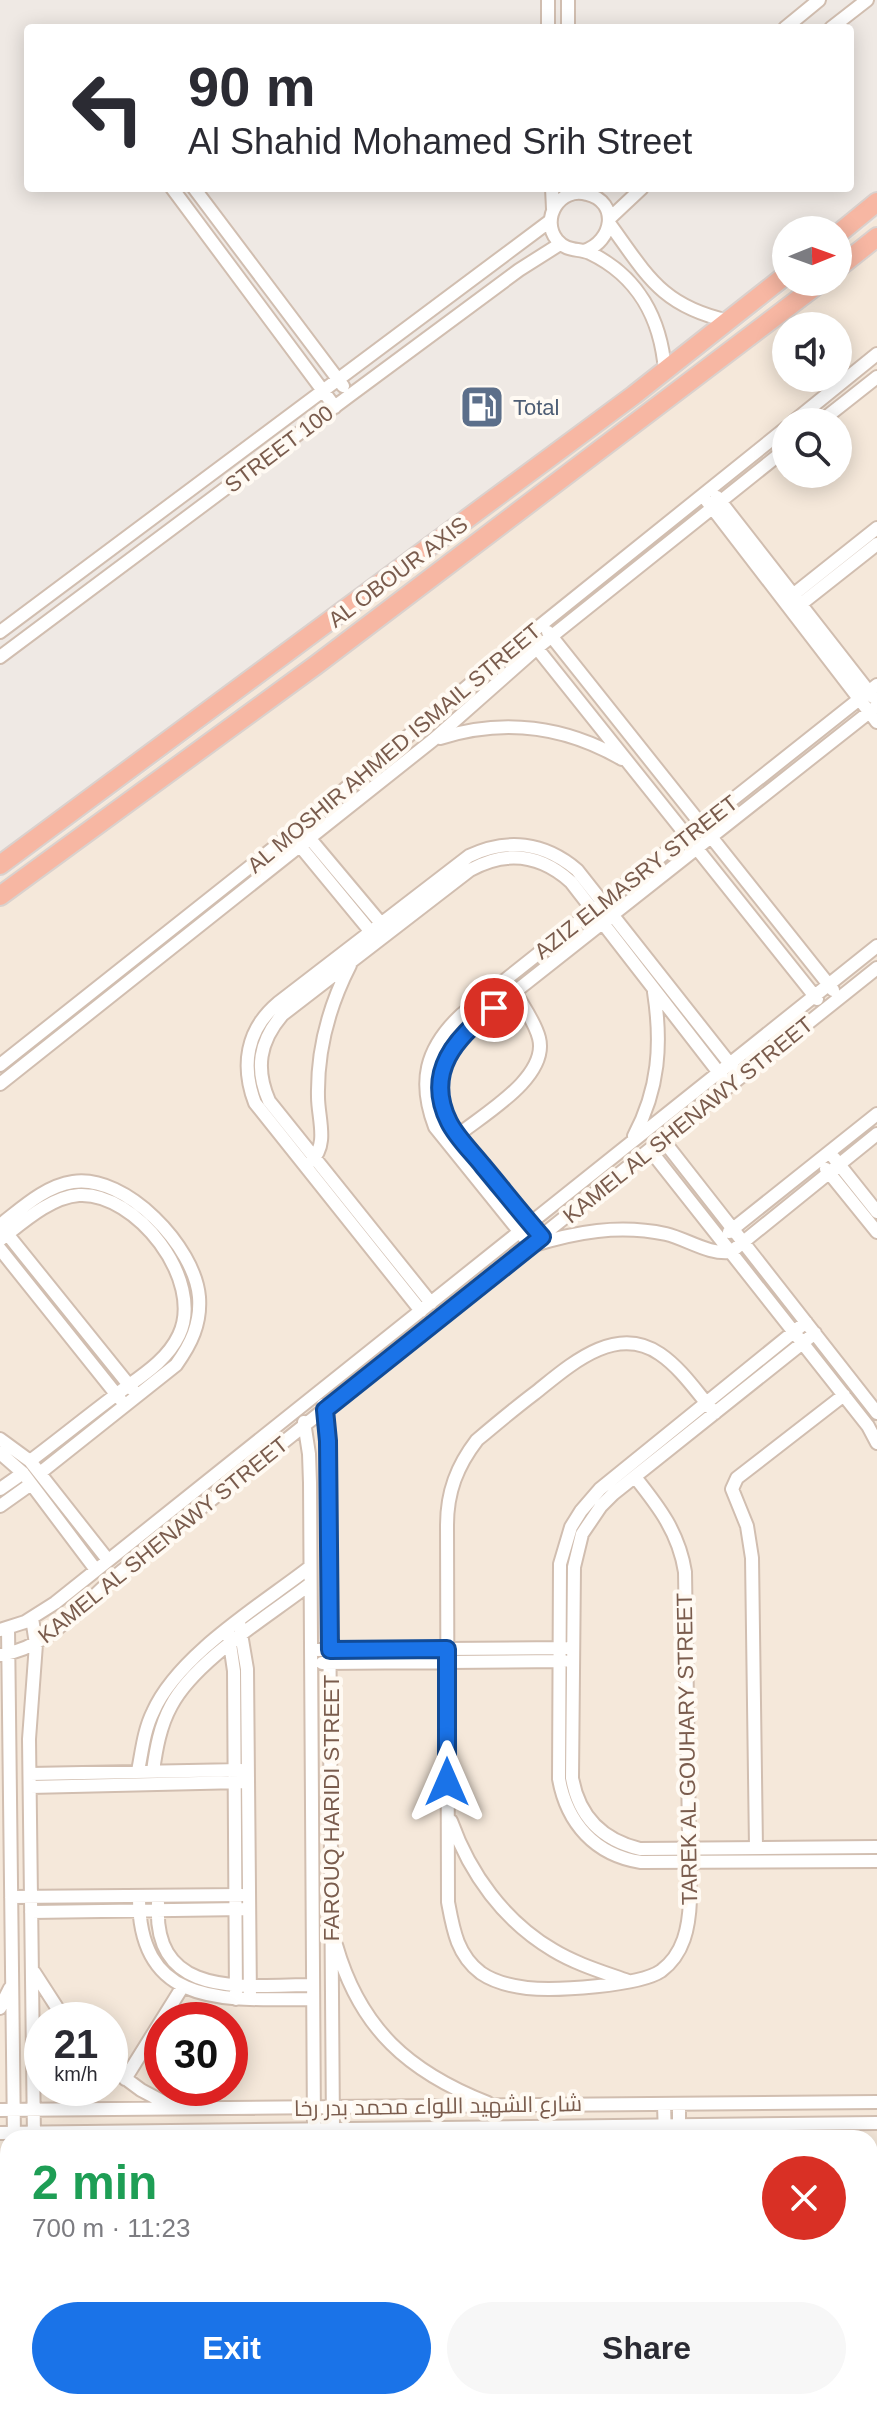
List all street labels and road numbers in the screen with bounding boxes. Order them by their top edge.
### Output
street label: STREET 100 [220,400,338,498]
street label: AL OBOUR AXIS [323,511,473,633]
street label: AL MOSHIR AHMED ISMAIL STREET [242,618,546,878]
street label: AZIZ ELMASRY STREET [529,790,743,964]
street label: KAMEL AL SHENAWY STREET [558,1012,818,1228]
street label: KAMEL AL SHENAWY STREET [33,1432,293,1648]
street label: TAREK AL GOUHARY STREET [672,1593,702,1905]
street label: FAROUQ HARIDI STREET [319,1675,344,1941]
street label: شارع الشهيد اللواء محمد بدر رخا [294,2091,582,2123]

